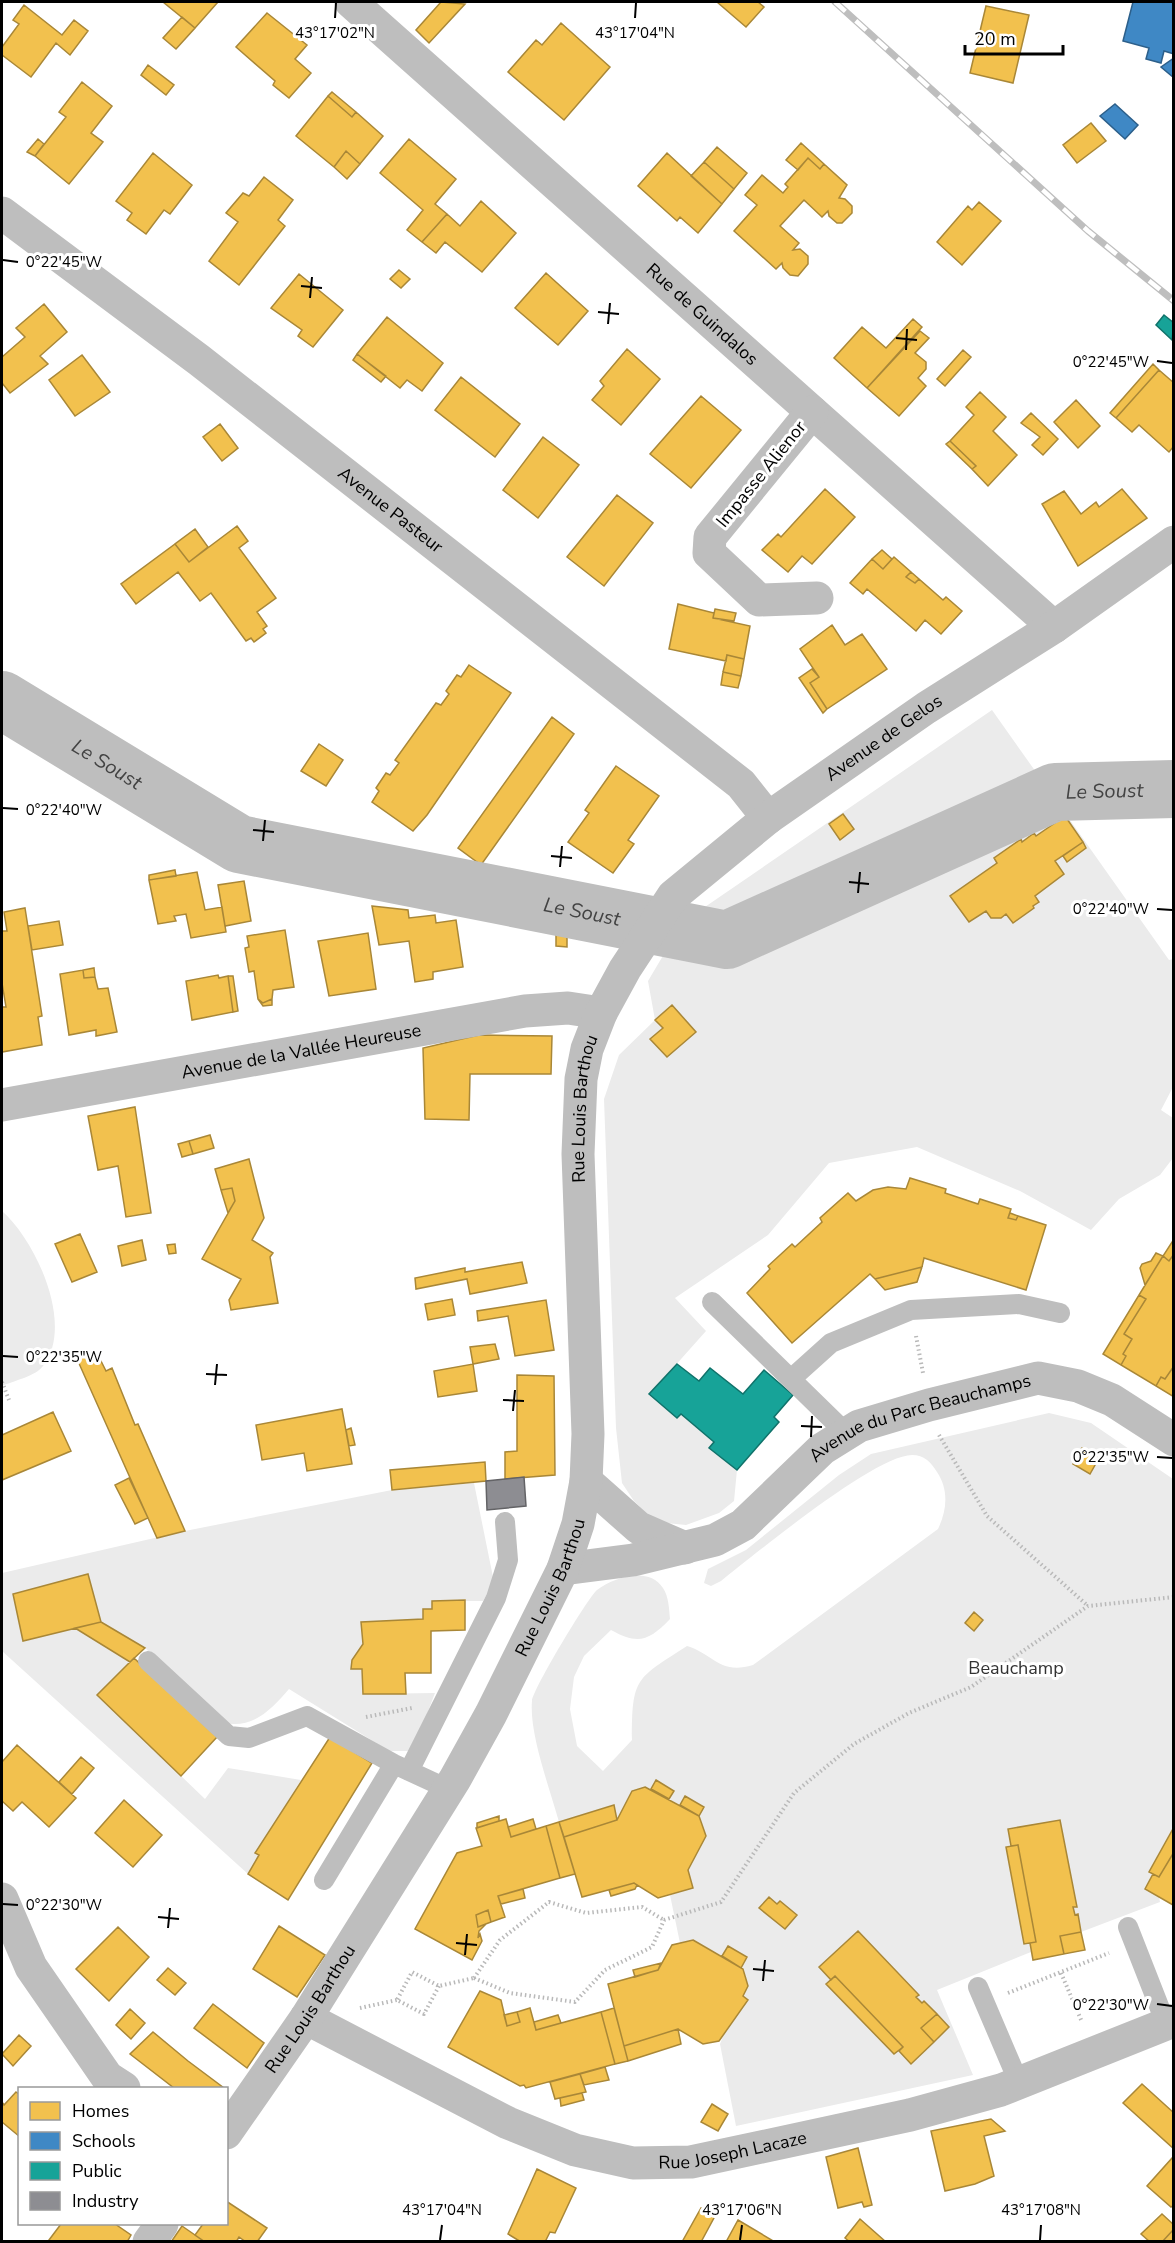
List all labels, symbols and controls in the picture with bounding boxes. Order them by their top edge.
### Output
scale bar [965,18,1062,56]
text: 43°17'02"N [295,23,375,43]
text: 43°17'04"N [595,23,675,43]
text: 20 m [974,27,1016,51]
text: 0°22'45"W [26,252,103,272]
street label: Rue de Guindalos [641,258,764,371]
text: 0°22'45"W [1073,352,1150,372]
street label: Impasse Alienor [711,415,812,532]
street label: Avenue Pasteur [333,461,449,559]
street label: Avenue de Gelos [821,689,947,786]
water label: Le Soust [67,732,148,796]
water label: Le Soust [1065,776,1145,805]
text: 0°22'40"W [26,800,103,820]
water label: Le Soust [541,891,624,932]
text: 0°22'40"W [1073,899,1150,919]
street label: Avenue de la Vallée Heureuse [179,1018,423,1085]
street label: Rue Louis Barthou [566,1031,603,1183]
text: 0°22'35"W [26,1347,103,1367]
street label: Avenue du Parc Beauchamps [804,1368,1033,1467]
text: 0°22'35"W [1073,1447,1150,1467]
street label: Rue Louis Barthou [509,1517,591,1661]
park label: Beauchamp [968,1656,1064,1680]
text: 0°22'30"W [26,1895,103,1915]
street label: Rue Louis Barthou [259,1940,361,2078]
text: 0°22'30"W [1073,1995,1150,2015]
legend [18,2087,228,2225]
text: Homes [72,2099,129,2123]
street label: Rue Joseph Lacaze [658,2126,809,2175]
text: Schools [72,2129,136,2153]
text: Public [72,2159,122,2183]
text: Industry [72,2189,139,2213]
text: 43°17'04"N [402,2200,482,2220]
text: 43°17'06"N [702,2200,782,2220]
text: 43°17'08"N [1001,2200,1081,2220]

